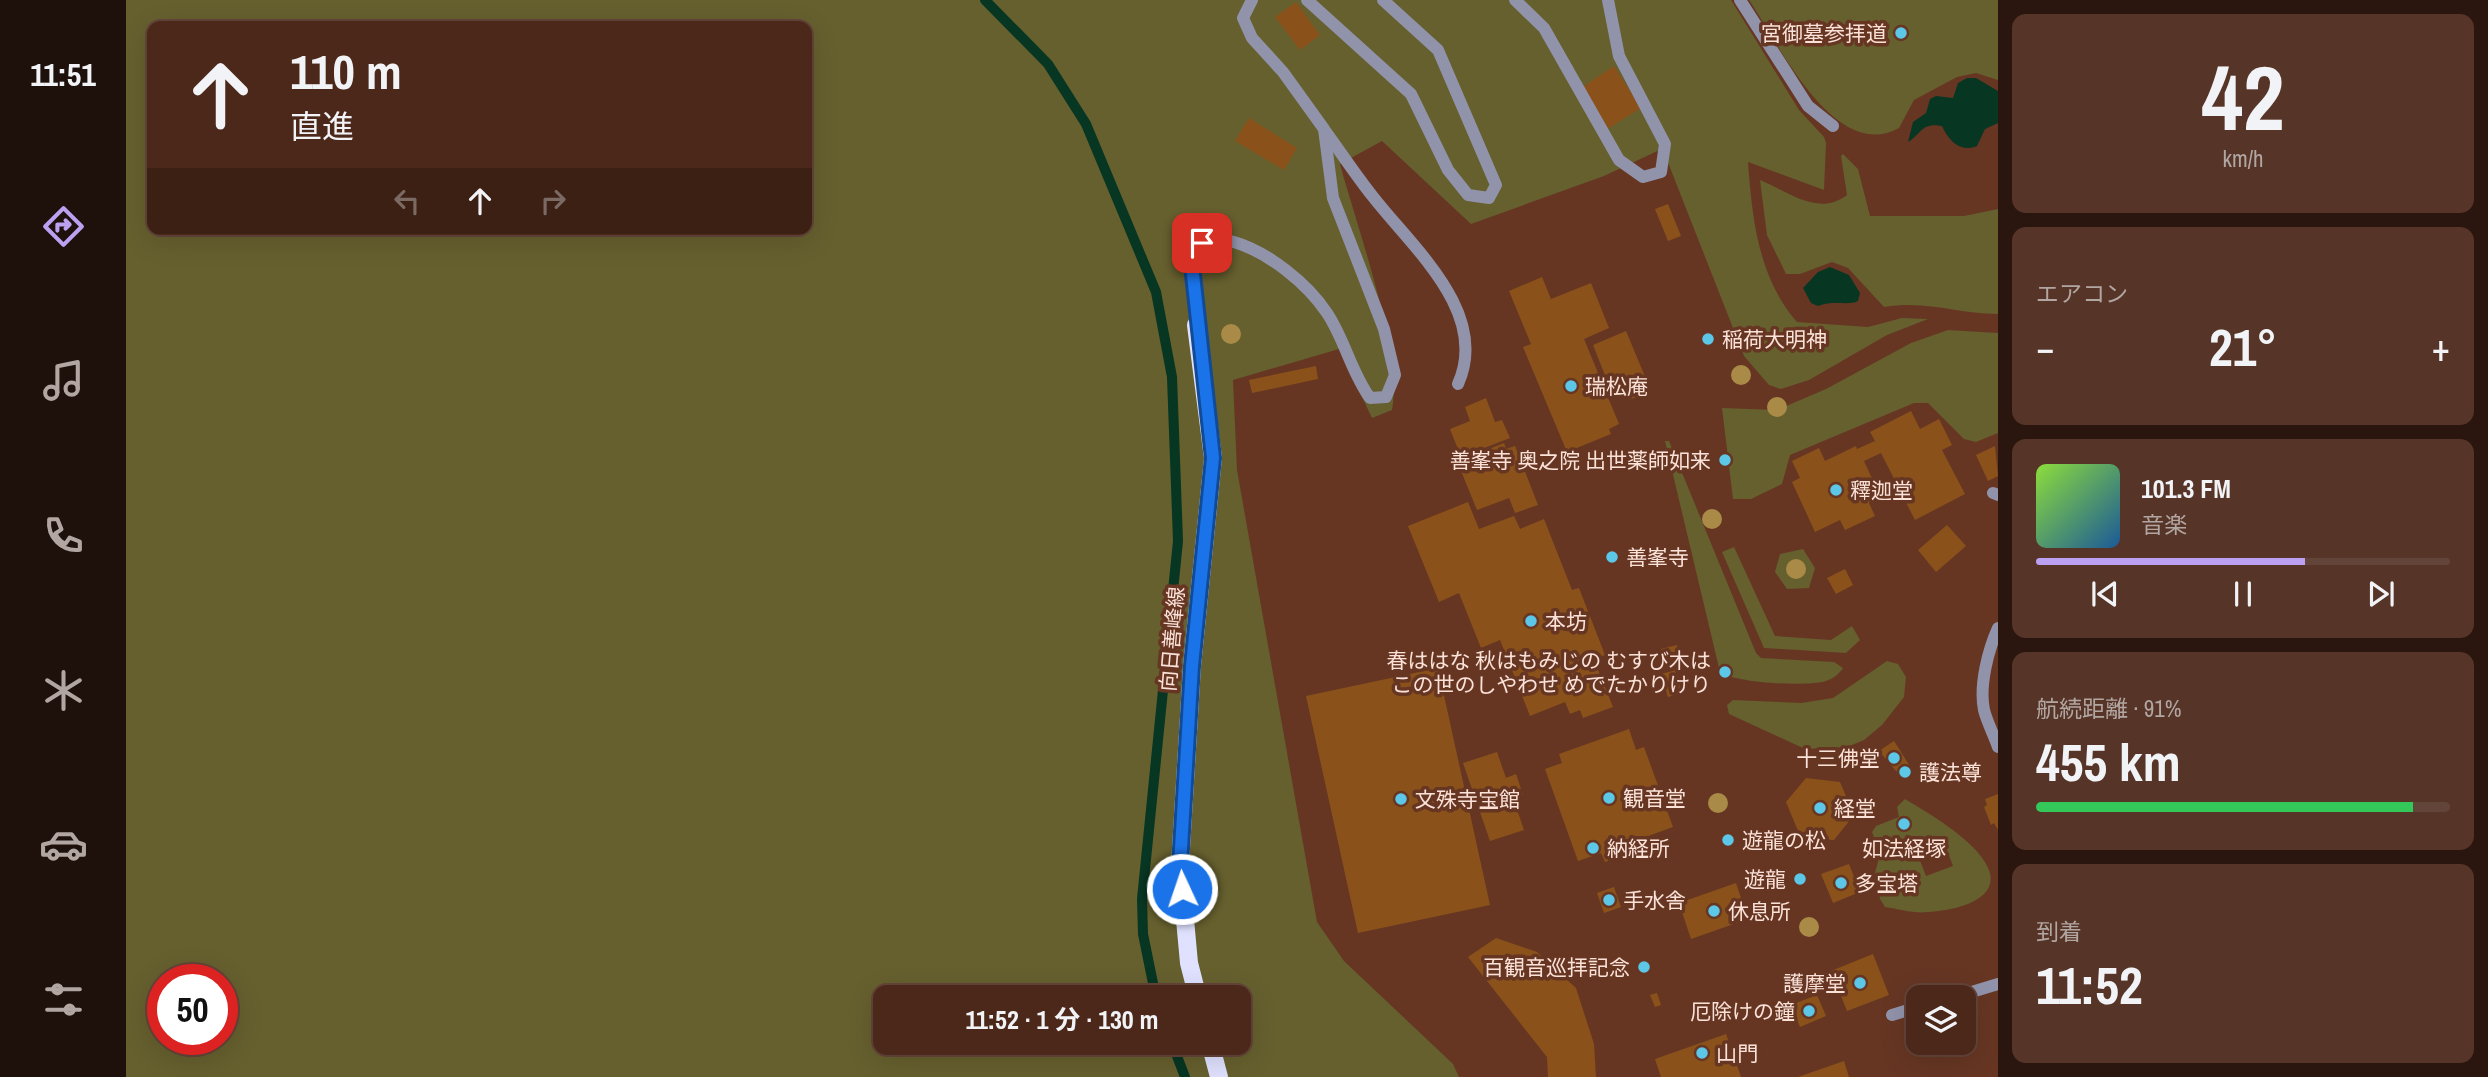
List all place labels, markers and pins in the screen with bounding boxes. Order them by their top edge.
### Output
place label: 宮御墓参拝道 [1761,19,1887,48]
marker: 宮御墓参拝道 [1893,25,1909,41]
pin [1172,213,1232,273]
place label: 稲荷大明神 [1722,325,1827,354]
marker: 稲荷大明神 [1700,331,1716,347]
place label: 瑞松庵 [1585,372,1648,401]
marker: 瑞松庵 [1563,378,1579,394]
place label: 善峯寺 奥之院 出世薬師如来 [1449,446,1711,475]
marker: 善峯寺 奥之院 出世薬師如来 [1717,452,1733,468]
place label: 釋迦堂 [1850,476,1913,505]
marker: 釋迦堂 [1828,482,1844,498]
place label: 善峯寺 [1626,543,1689,572]
marker: 善峯寺 [1604,549,1620,565]
place label: 本坊 [1545,607,1587,636]
marker: 本坊 [1523,613,1539,629]
place label: 春ははな 秋はもみじの むすび木は この世のしやわせ めでたかりけり [1386,646,1711,699]
marker: 春ははな 秋はもみじの むすび木は この世のしやわせ めでたかりけり [1717,664,1733,680]
place label: 十三佛堂 [1796,744,1880,773]
marker: 十三佛堂 [1886,750,1902,766]
place label: 護法尊 [1919,758,1982,787]
marker: 護法尊 [1897,764,1913,780]
place label: 観音堂 [1623,784,1686,813]
place label: 文殊寺宝館 [1415,785,1520,814]
marker: 観音堂 [1601,790,1617,806]
marker: 文殊寺宝館 [1393,791,1409,807]
place label: 経堂 [1834,794,1876,823]
marker: 経堂 [1812,800,1828,816]
marker: 如法経塚 [1896,816,1912,832]
place label: 遊龍の松 [1742,826,1826,855]
marker: 遊龍の松 [1720,832,1736,848]
place label: 納経所 [1607,834,1670,863]
place label: 如法経塚 [1862,834,1946,863]
marker: 納経所 [1585,840,1601,856]
place label: 遊龍 [1744,865,1786,894]
place label: 多宝塔 [1855,869,1918,898]
marker: 遊龍 [1792,871,1808,887]
marker: 多宝塔 [1833,875,1849,891]
place label: 手水舎 [1623,886,1686,915]
marker: 手水舎 [1601,892,1617,908]
place label: 休息所 [1728,897,1791,926]
marker: 休息所 [1706,903,1722,919]
place label: 百観音巡拝記念 [1483,953,1630,982]
marker: 百観音巡拝記念 [1636,959,1652,975]
place label: 護摩堂 [1783,969,1846,998]
marker: 護摩堂 [1852,975,1868,991]
place label: 厄除けの鐘 [1690,997,1795,1026]
marker: 厄除けの鐘 [1801,1003,1817,1019]
place label: 山門 [1716,1039,1758,1068]
marker: 山門 [1694,1045,1710,1061]

